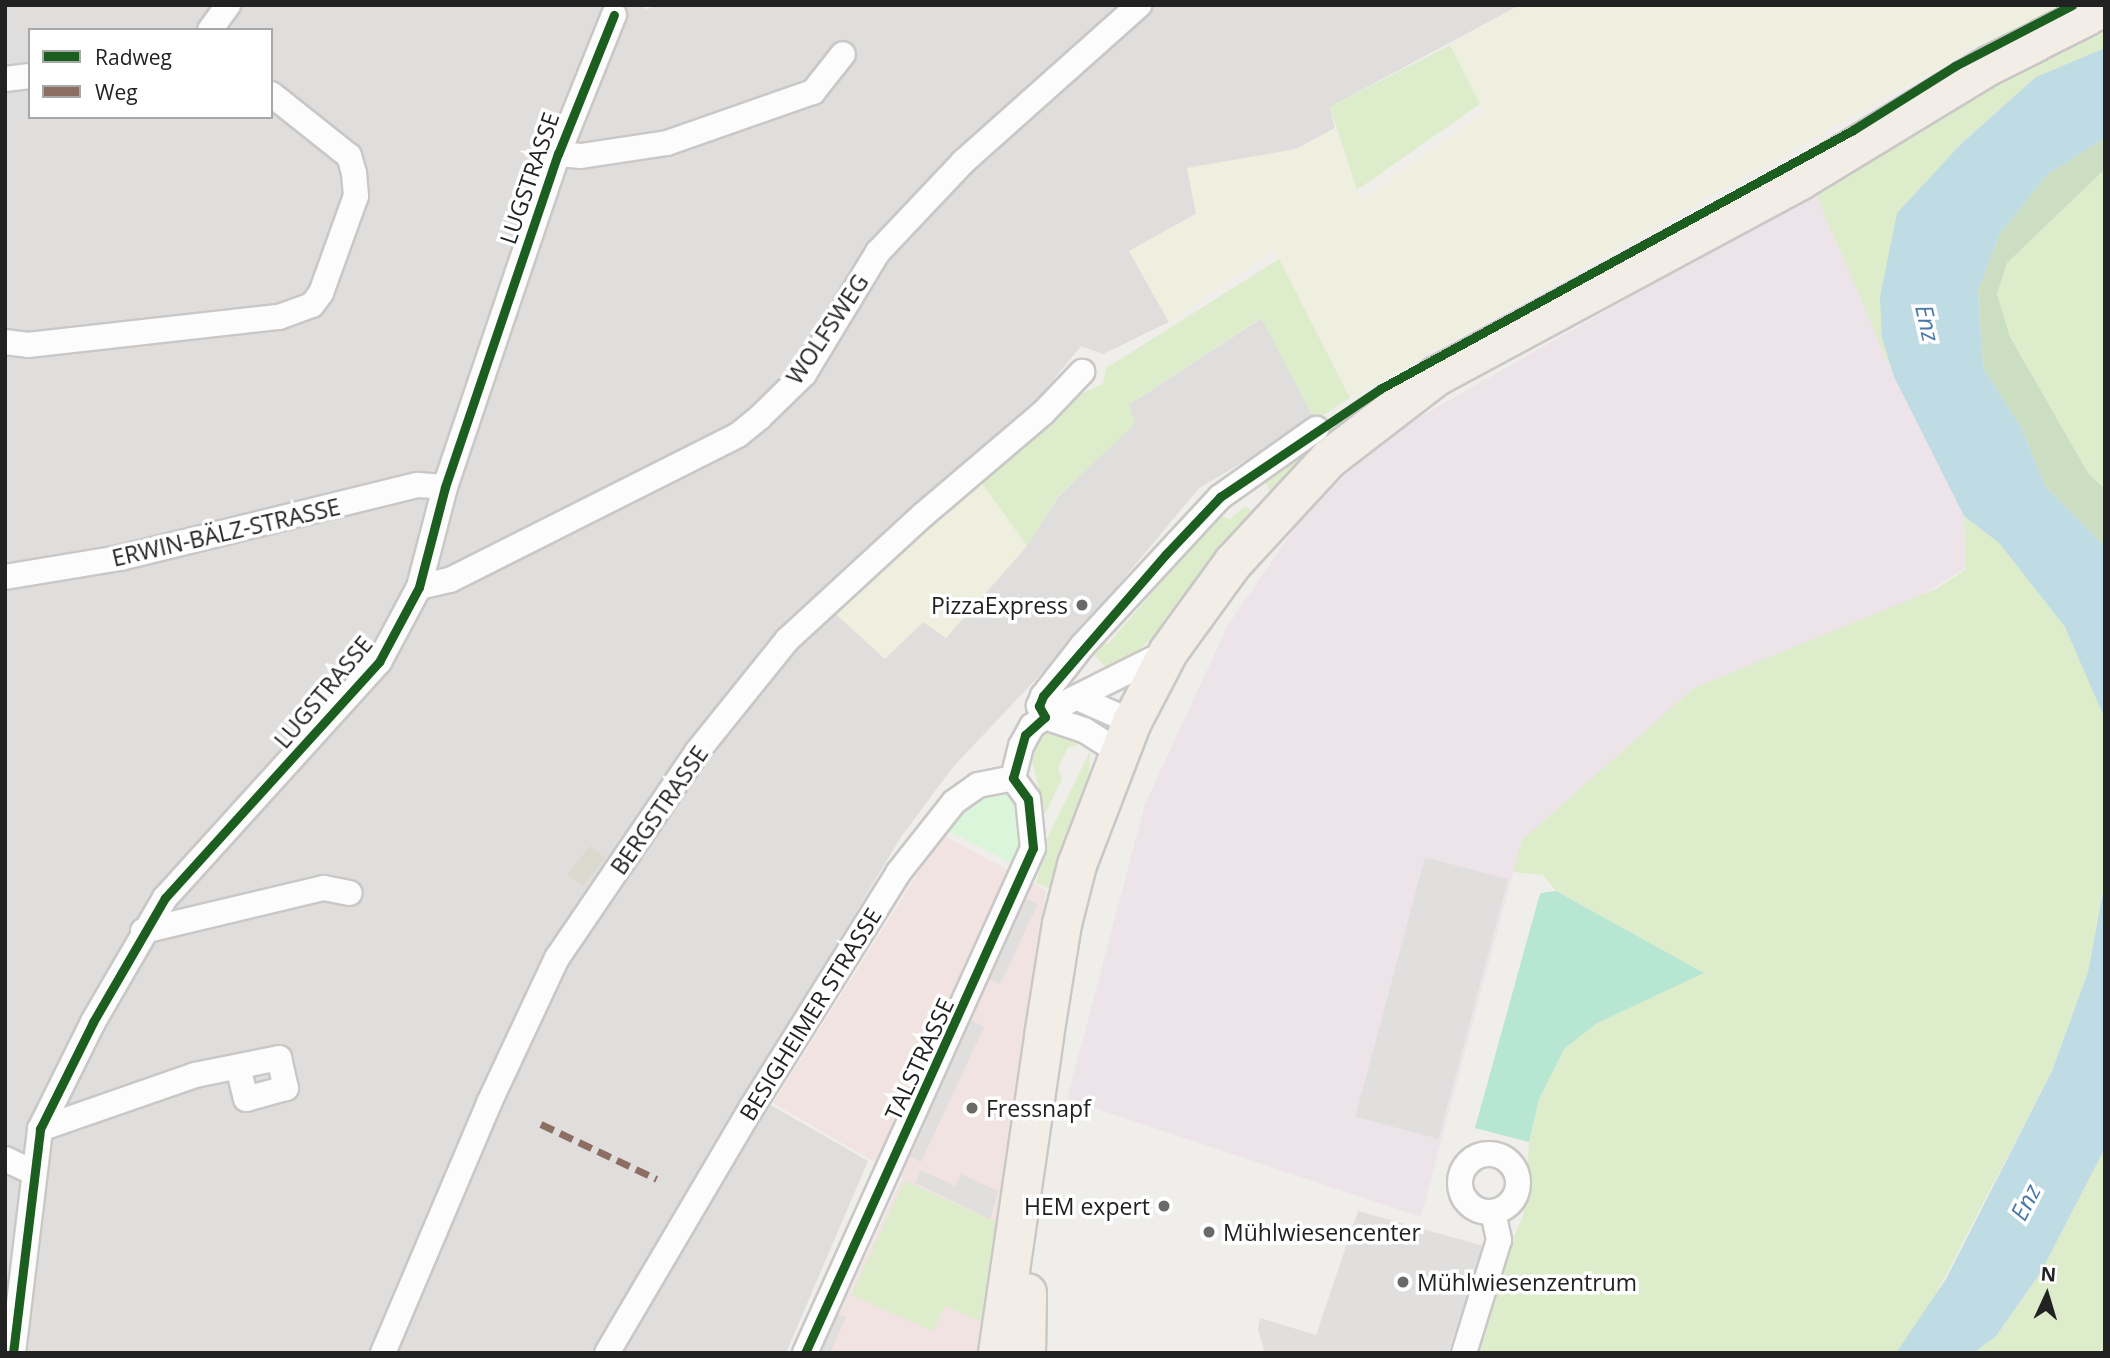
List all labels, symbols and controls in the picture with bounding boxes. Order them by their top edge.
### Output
legend [28,28,273,119]
text: Radweg [95,43,172,71]
text: Weg [95,78,138,106]
street label: LUGSTRASSE [494,108,564,248]
street label: WOLFSWEG [780,269,874,389]
water label: Enz [1910,302,1946,344]
street label: ERWIN-BÄLZ-STRASSE [109,492,343,572]
place label: PizzaExpress [931,591,1068,619]
marker: PizzaExpress [1074,597,1090,613]
street label: LUGSTRASSE [268,630,378,754]
street label: BERGSTRASSE [605,740,713,880]
street label: BESIGHEIMER STRASSE [733,903,887,1125]
street label: TALSTRASSE [879,994,959,1124]
place label: Fressnapf [986,1094,1091,1122]
marker: Fressnapf [964,1100,980,1116]
water label: Enz [2004,1179,2046,1225]
place label: HEM expert [1024,1192,1150,1220]
marker: HEM expert [1156,1198,1172,1214]
place label: Mühlwiesencenter [1223,1218,1421,1246]
marker: Mühlwiesencenter [1201,1224,1217,1240]
north arrow [2012,1260,2082,1330]
text: N [2040,1261,2057,1288]
place label: Mühlwiesenzentrum [1417,1268,1637,1296]
marker: Mühlwiesenzentrum [1395,1274,1411,1290]

